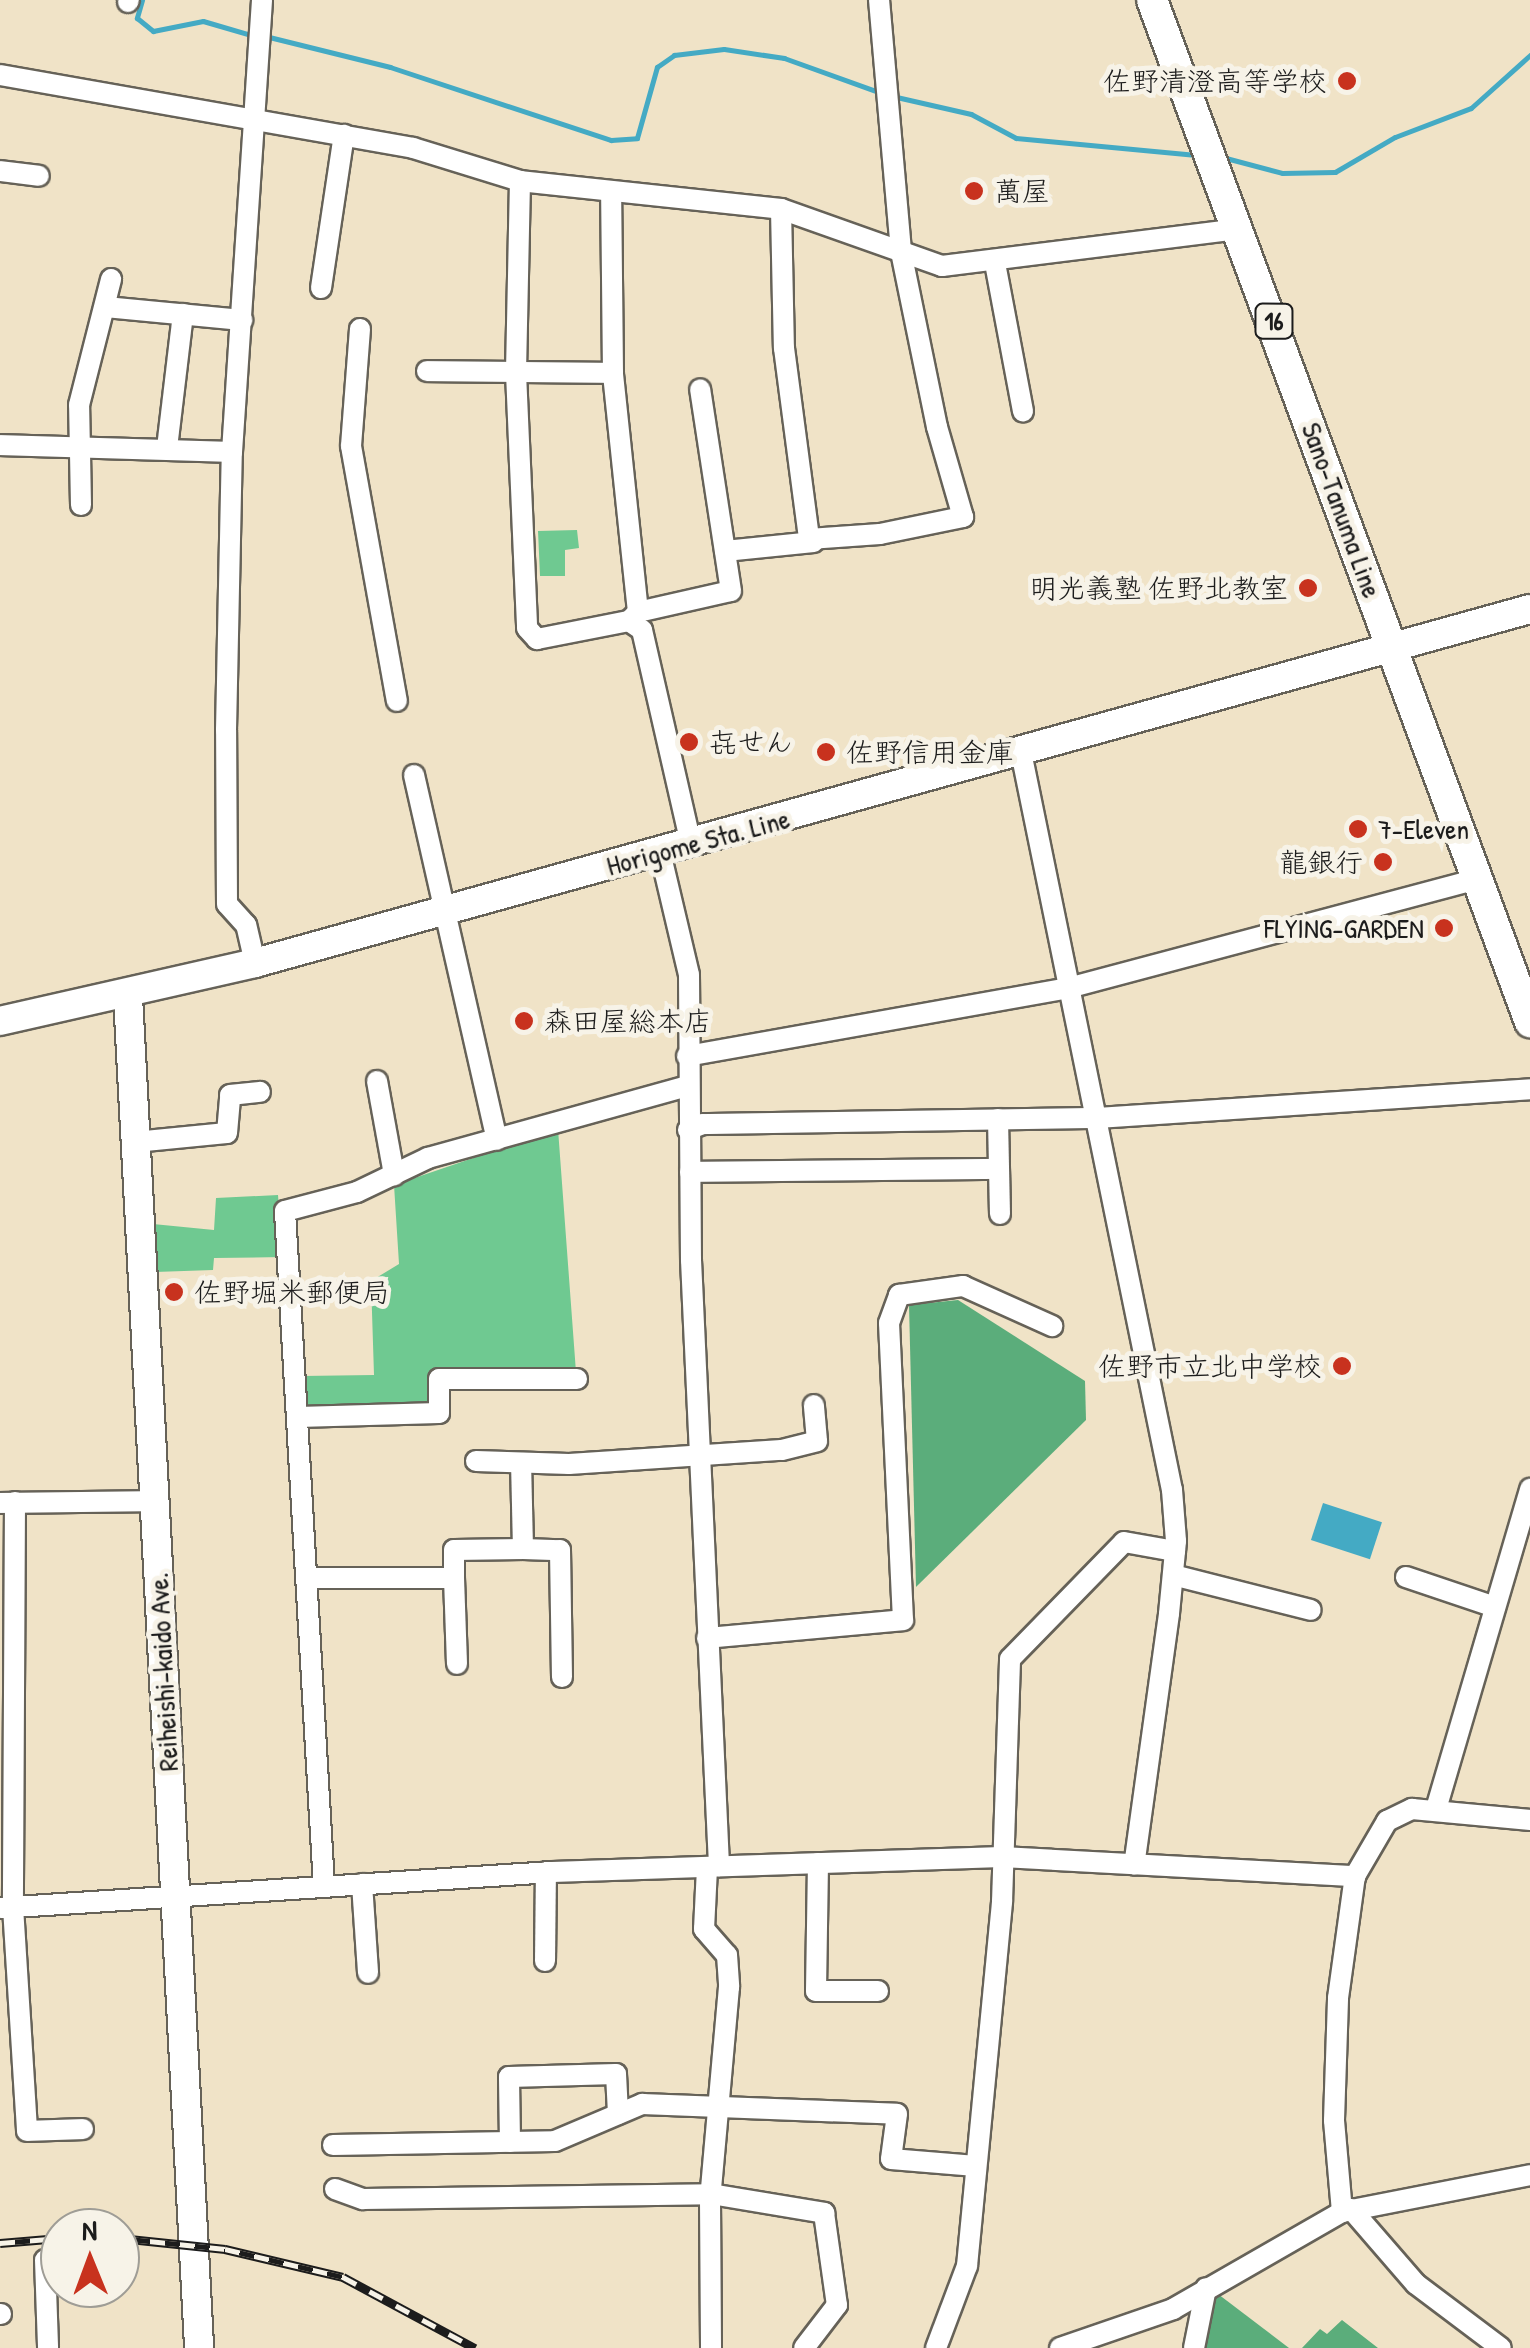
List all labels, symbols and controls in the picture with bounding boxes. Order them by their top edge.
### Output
place label: 佐野清澄高等学校 [1103,64,1327,98]
marker: 佐野清澄高等学校 [1336,70,1358,92]
place label: 萬屋 [994,174,1050,208]
marker: 萬屋 [963,180,985,202]
road number: 16 [1254,301,1294,341]
street label: Sano-Tanuma Line [1295,418,1389,602]
place label: 明光義塾 佐野北教室 [1030,571,1288,605]
marker: 明光義塾 佐野北教室 [1297,577,1319,599]
place label: 㐂せん [709,725,793,759]
marker: 㐂せん [678,731,700,753]
place label: 佐野信用金庫 [846,735,1014,769]
marker: 佐野信用金庫 [815,741,837,763]
street label: Horigome Sta. Line [603,801,793,883]
place label: 7-Eleven [1378,812,1469,846]
marker: 7-Eleven [1347,818,1369,840]
place label: 龍銀行 [1279,845,1363,879]
marker: 龍銀行 [1372,851,1394,873]
place label: FLYING-GARDEN [1264,911,1424,945]
marker: FLYING-GARDEN [1433,917,1455,939]
place label: 森田屋総本店 [544,1004,712,1038]
marker: 森田屋総本店 [513,1010,535,1032]
place label: 佐野堀米郵便局 [194,1275,390,1309]
marker: 佐野堀米郵便局 [163,1281,185,1303]
place label: 佐野市立北中学校 [1098,1349,1322,1383]
marker: 佐野市立北中学校 [1331,1355,1353,1377]
street label: Reiheishi-kaido Ave. [141,1572,185,1772]
north arrow [40,2208,140,2308]
text: N [82,2211,97,2249]

